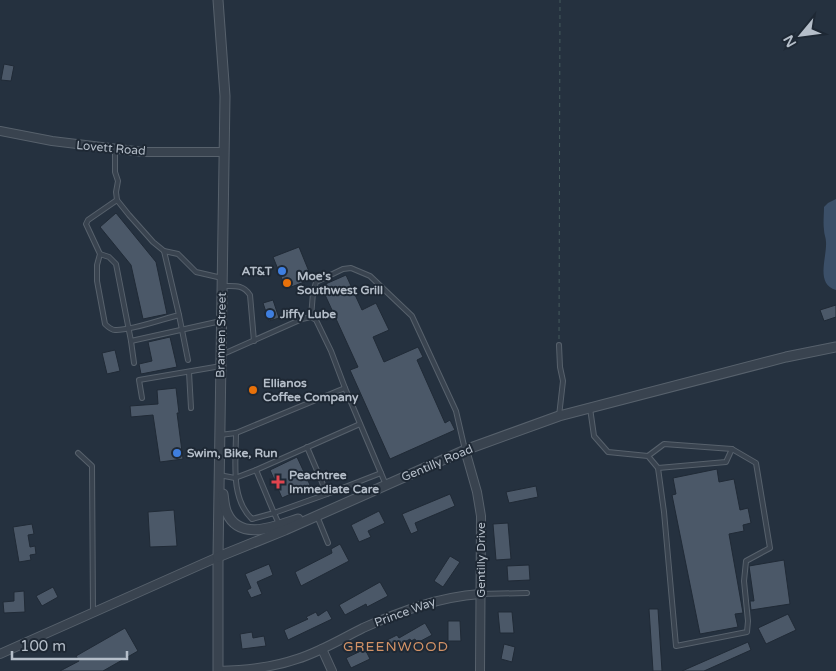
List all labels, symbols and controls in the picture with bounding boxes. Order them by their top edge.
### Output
north arrow [776,10,826,60]
text: N [780,32,800,50]
street label: Lovett Road [76,138,146,158]
place label: AT&T [241,264,273,278]
marker: AT&T [276,265,288,277]
place label: Moe's Southwest Grill [297,269,383,297]
marker: Moe's Southwest Grill [281,277,293,289]
street label: Brannen Street [213,292,229,378]
place label: Jiffy Lube [279,307,336,322]
marker: Jiffy Lube [264,308,276,320]
place label: Ellianos Coffee Company [263,376,359,405]
marker: Ellianos Coffee Company [247,384,259,396]
street label: Gentilly Road [399,442,475,484]
place label: Swim, Bike, Run [187,446,278,460]
marker: Swim, Bike, Run [171,447,183,459]
place label: Peachtree Immediate Care [289,468,379,496]
marker: Peachtree Immediate Care [271,475,285,489]
street label: Gentilly Drive [474,522,488,598]
street label: Prince Way [373,594,438,629]
scale bar [12,628,128,660]
text: 100 m [20,637,66,655]
district label: GREENWOOD [343,638,449,655]

